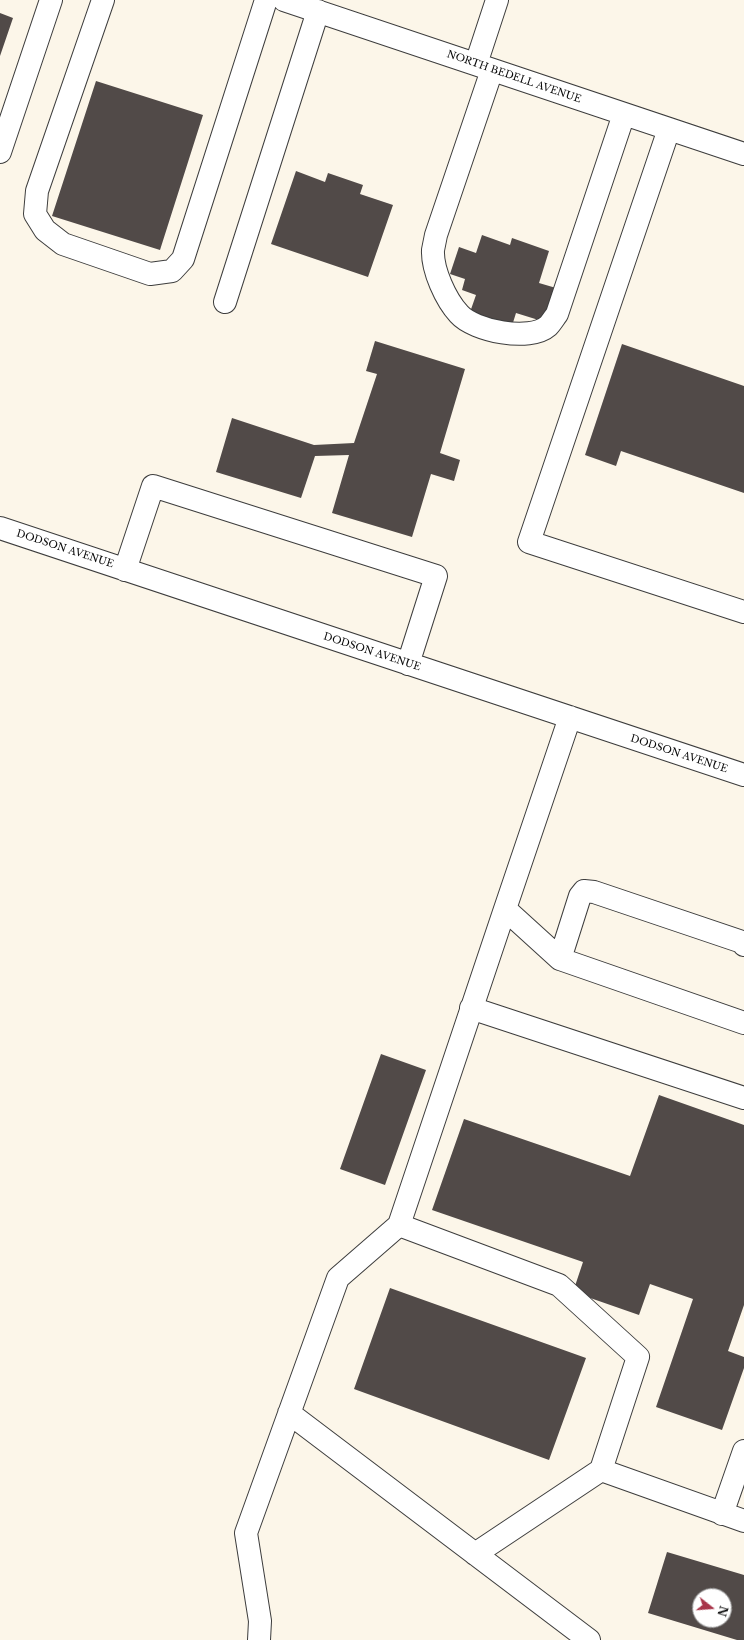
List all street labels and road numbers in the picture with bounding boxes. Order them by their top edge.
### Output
street label: NORTH BEDELL AVENUE [445,48,583,106]
street label: DODSON AVENUE [15,528,115,570]
street label: DODSON AVENUE [322,631,422,673]
street label: DODSON AVENUE [629,733,729,775]

